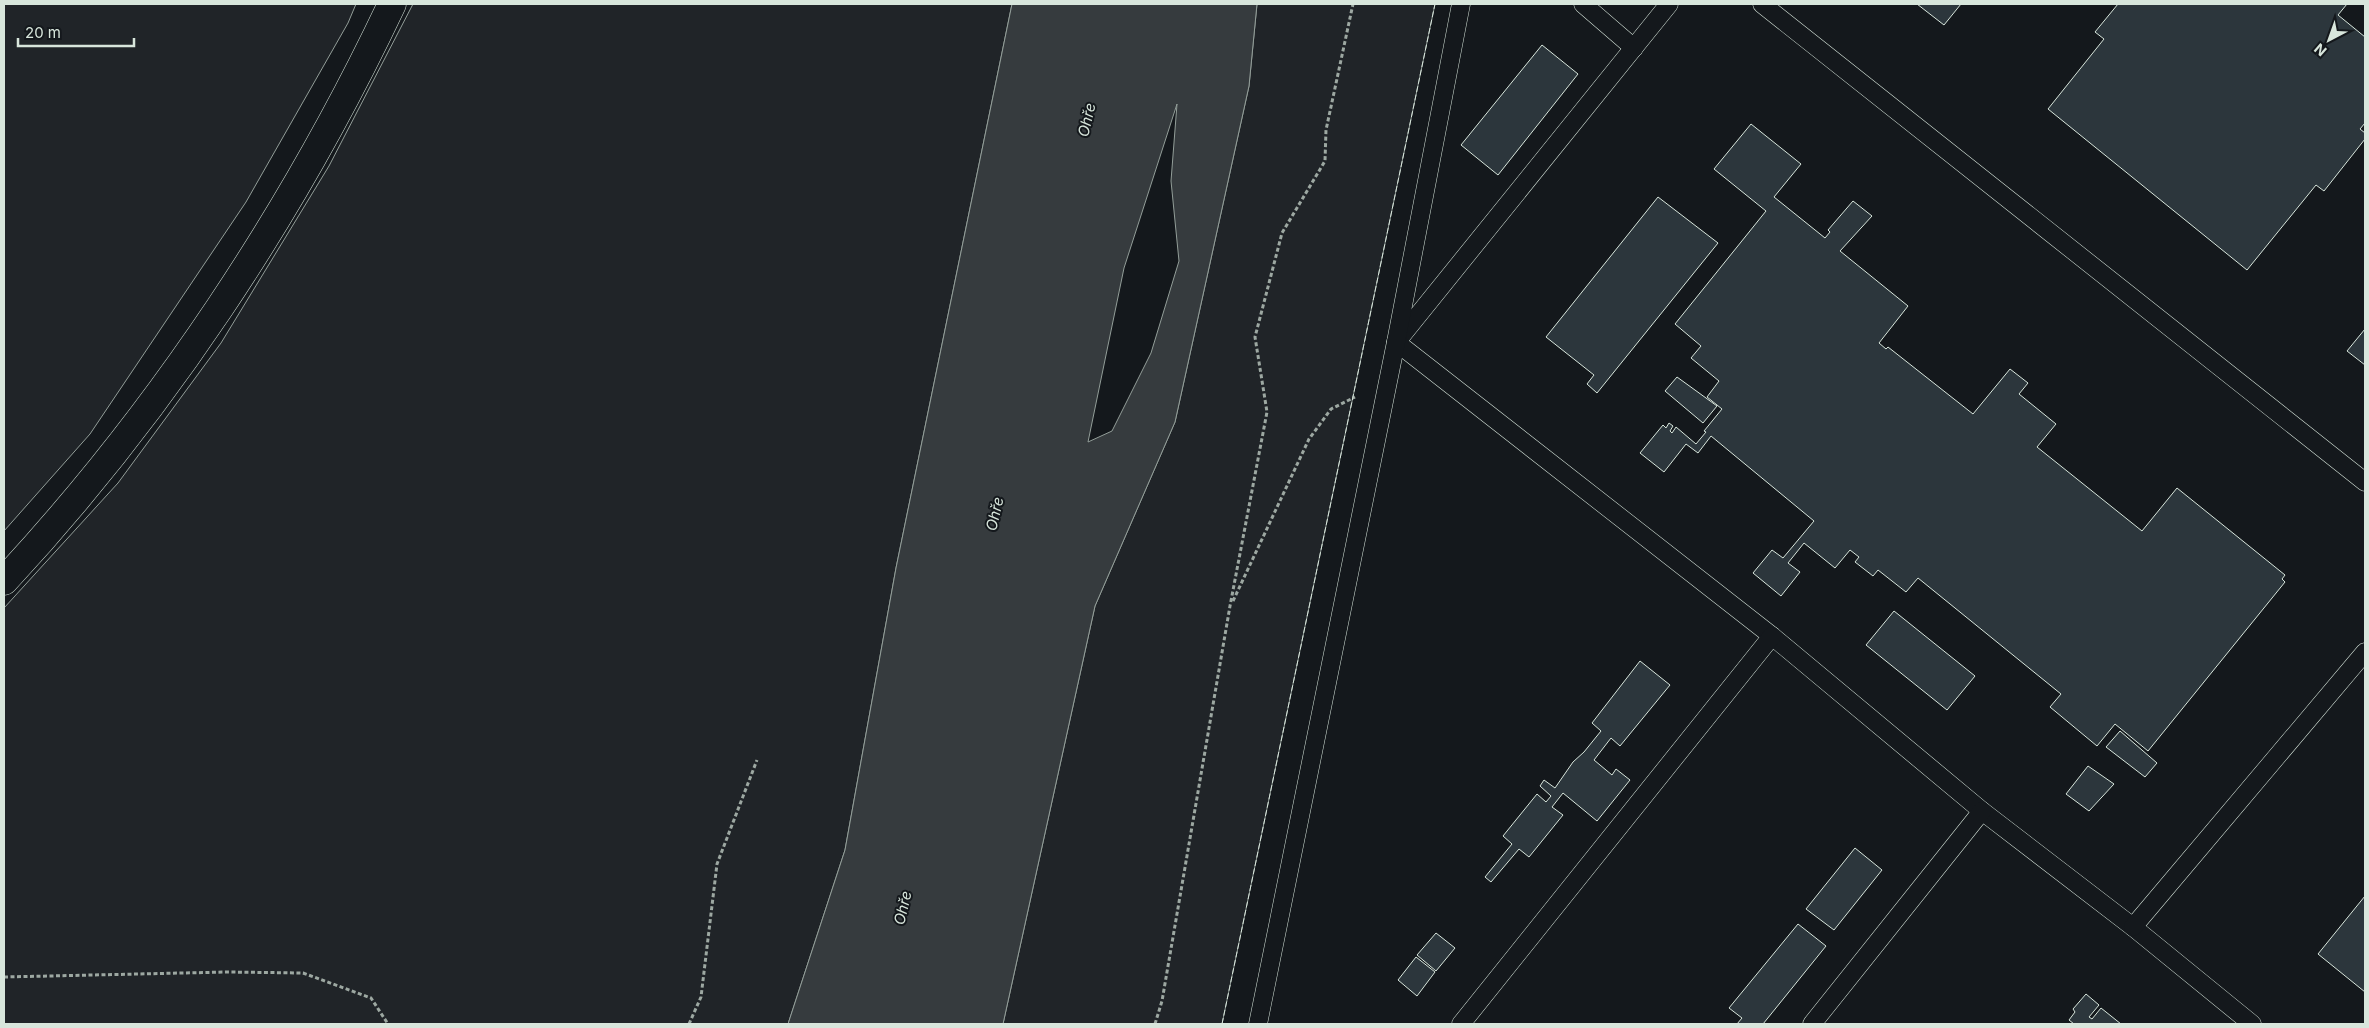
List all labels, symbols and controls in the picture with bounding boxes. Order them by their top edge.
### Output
scale bar [18,15,134,47]
north arrow [2304,15,2354,65]
text: 20 m [25,23,61,42]
text: N [2311,40,2330,60]
water label: Ohře [1073,101,1100,139]
water label: Ohře [981,495,1008,533]
water label: Ohře [889,889,916,927]

